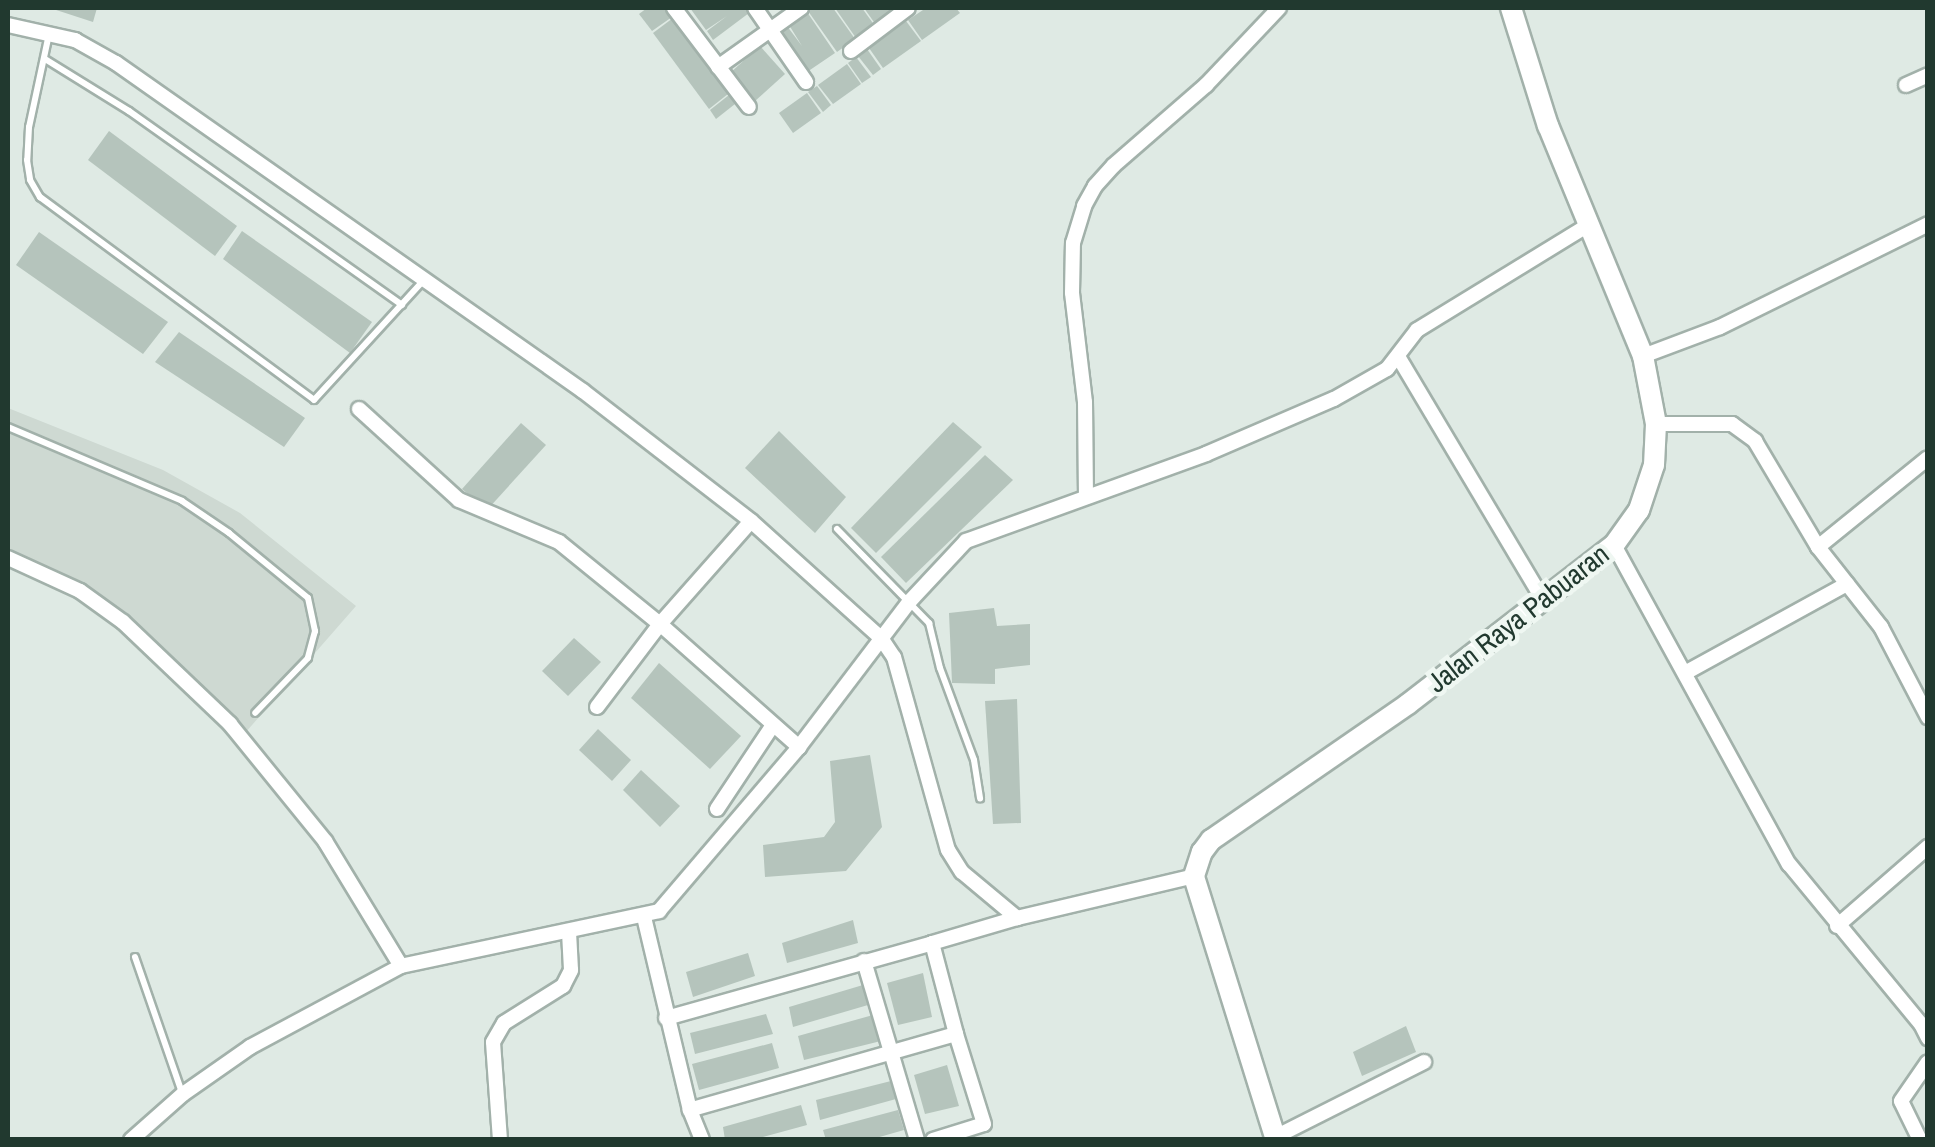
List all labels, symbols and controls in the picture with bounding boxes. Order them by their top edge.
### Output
street label: Jalan Raya Pabuaran [1421,537,1615,699]

